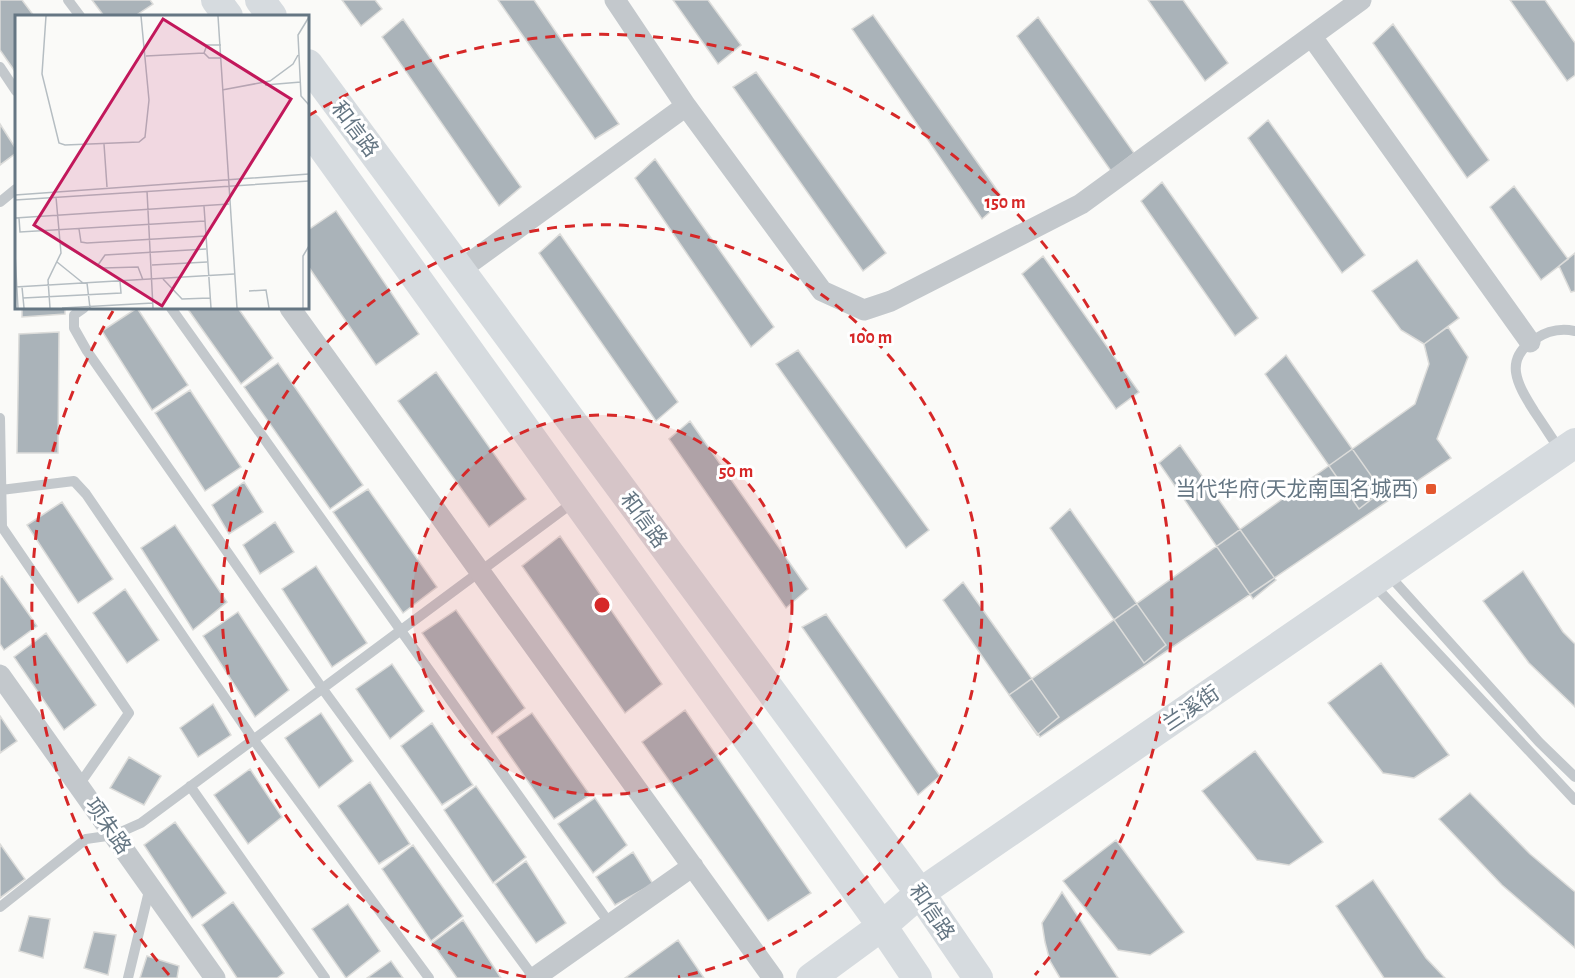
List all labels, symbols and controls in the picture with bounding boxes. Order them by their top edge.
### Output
inset map [15,15,309,309]
street label: 和信路 [327,97,383,161]
text: 150 m [985,194,1025,212]
text: 100 m [850,329,892,347]
text: 50 m [719,463,753,481]
place label: 当代华府(天龙南国名城西) [1176,478,1419,500]
marker: 当代华府(天龙南国名城西) [1424,482,1438,496]
street label: 和信路 [617,488,671,552]
centre of rings [592,595,612,615]
street label: 兰溪街 [1159,681,1223,735]
street label: 项朱路 [81,794,135,858]
street label: 和信路 [905,880,959,944]

